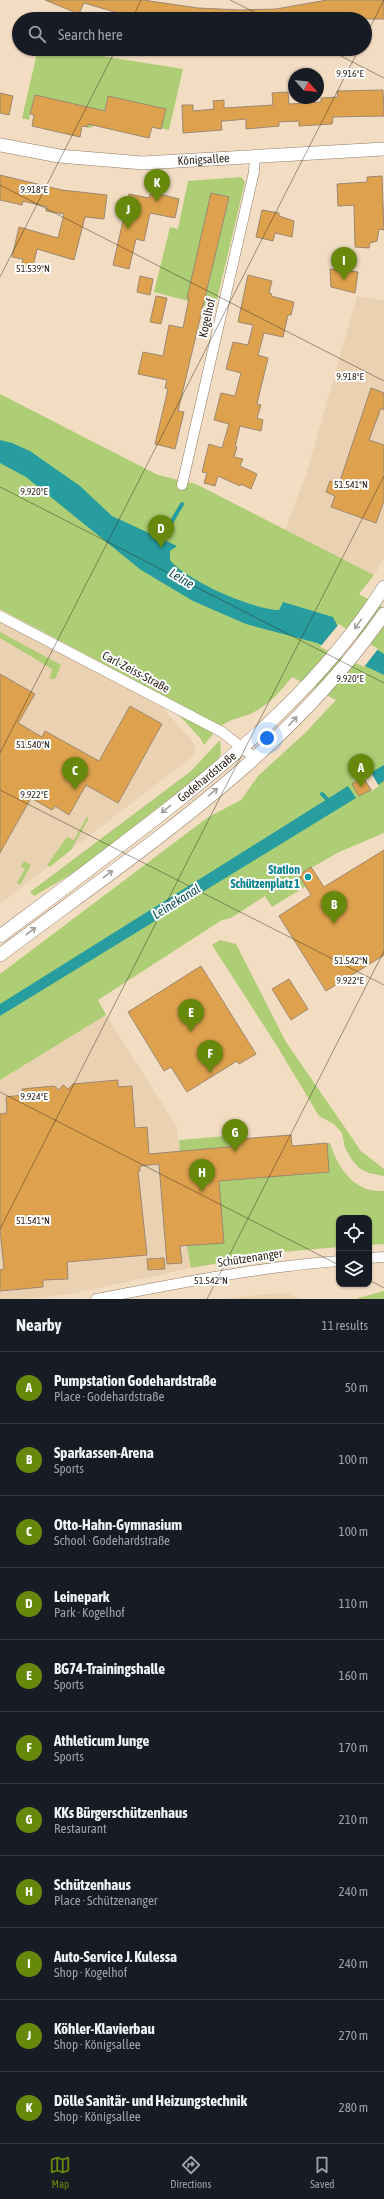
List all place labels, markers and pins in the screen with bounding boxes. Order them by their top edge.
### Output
pin: K [144,169,170,202]
pin: J [115,196,141,229]
pin: I [331,247,357,280]
pin: D [148,515,174,548]
pin: A [348,754,374,787]
pin: C [62,757,88,790]
place label: Station Schützenplatz 1 [230,863,300,891]
marker: Station Schützenplatz 1 [303,872,313,882]
pin: B [321,891,347,924]
pin: E [178,999,204,1032]
pin: F [197,1040,223,1073]
pin: G [222,1119,248,1152]
pin: H [189,1159,215,1192]

